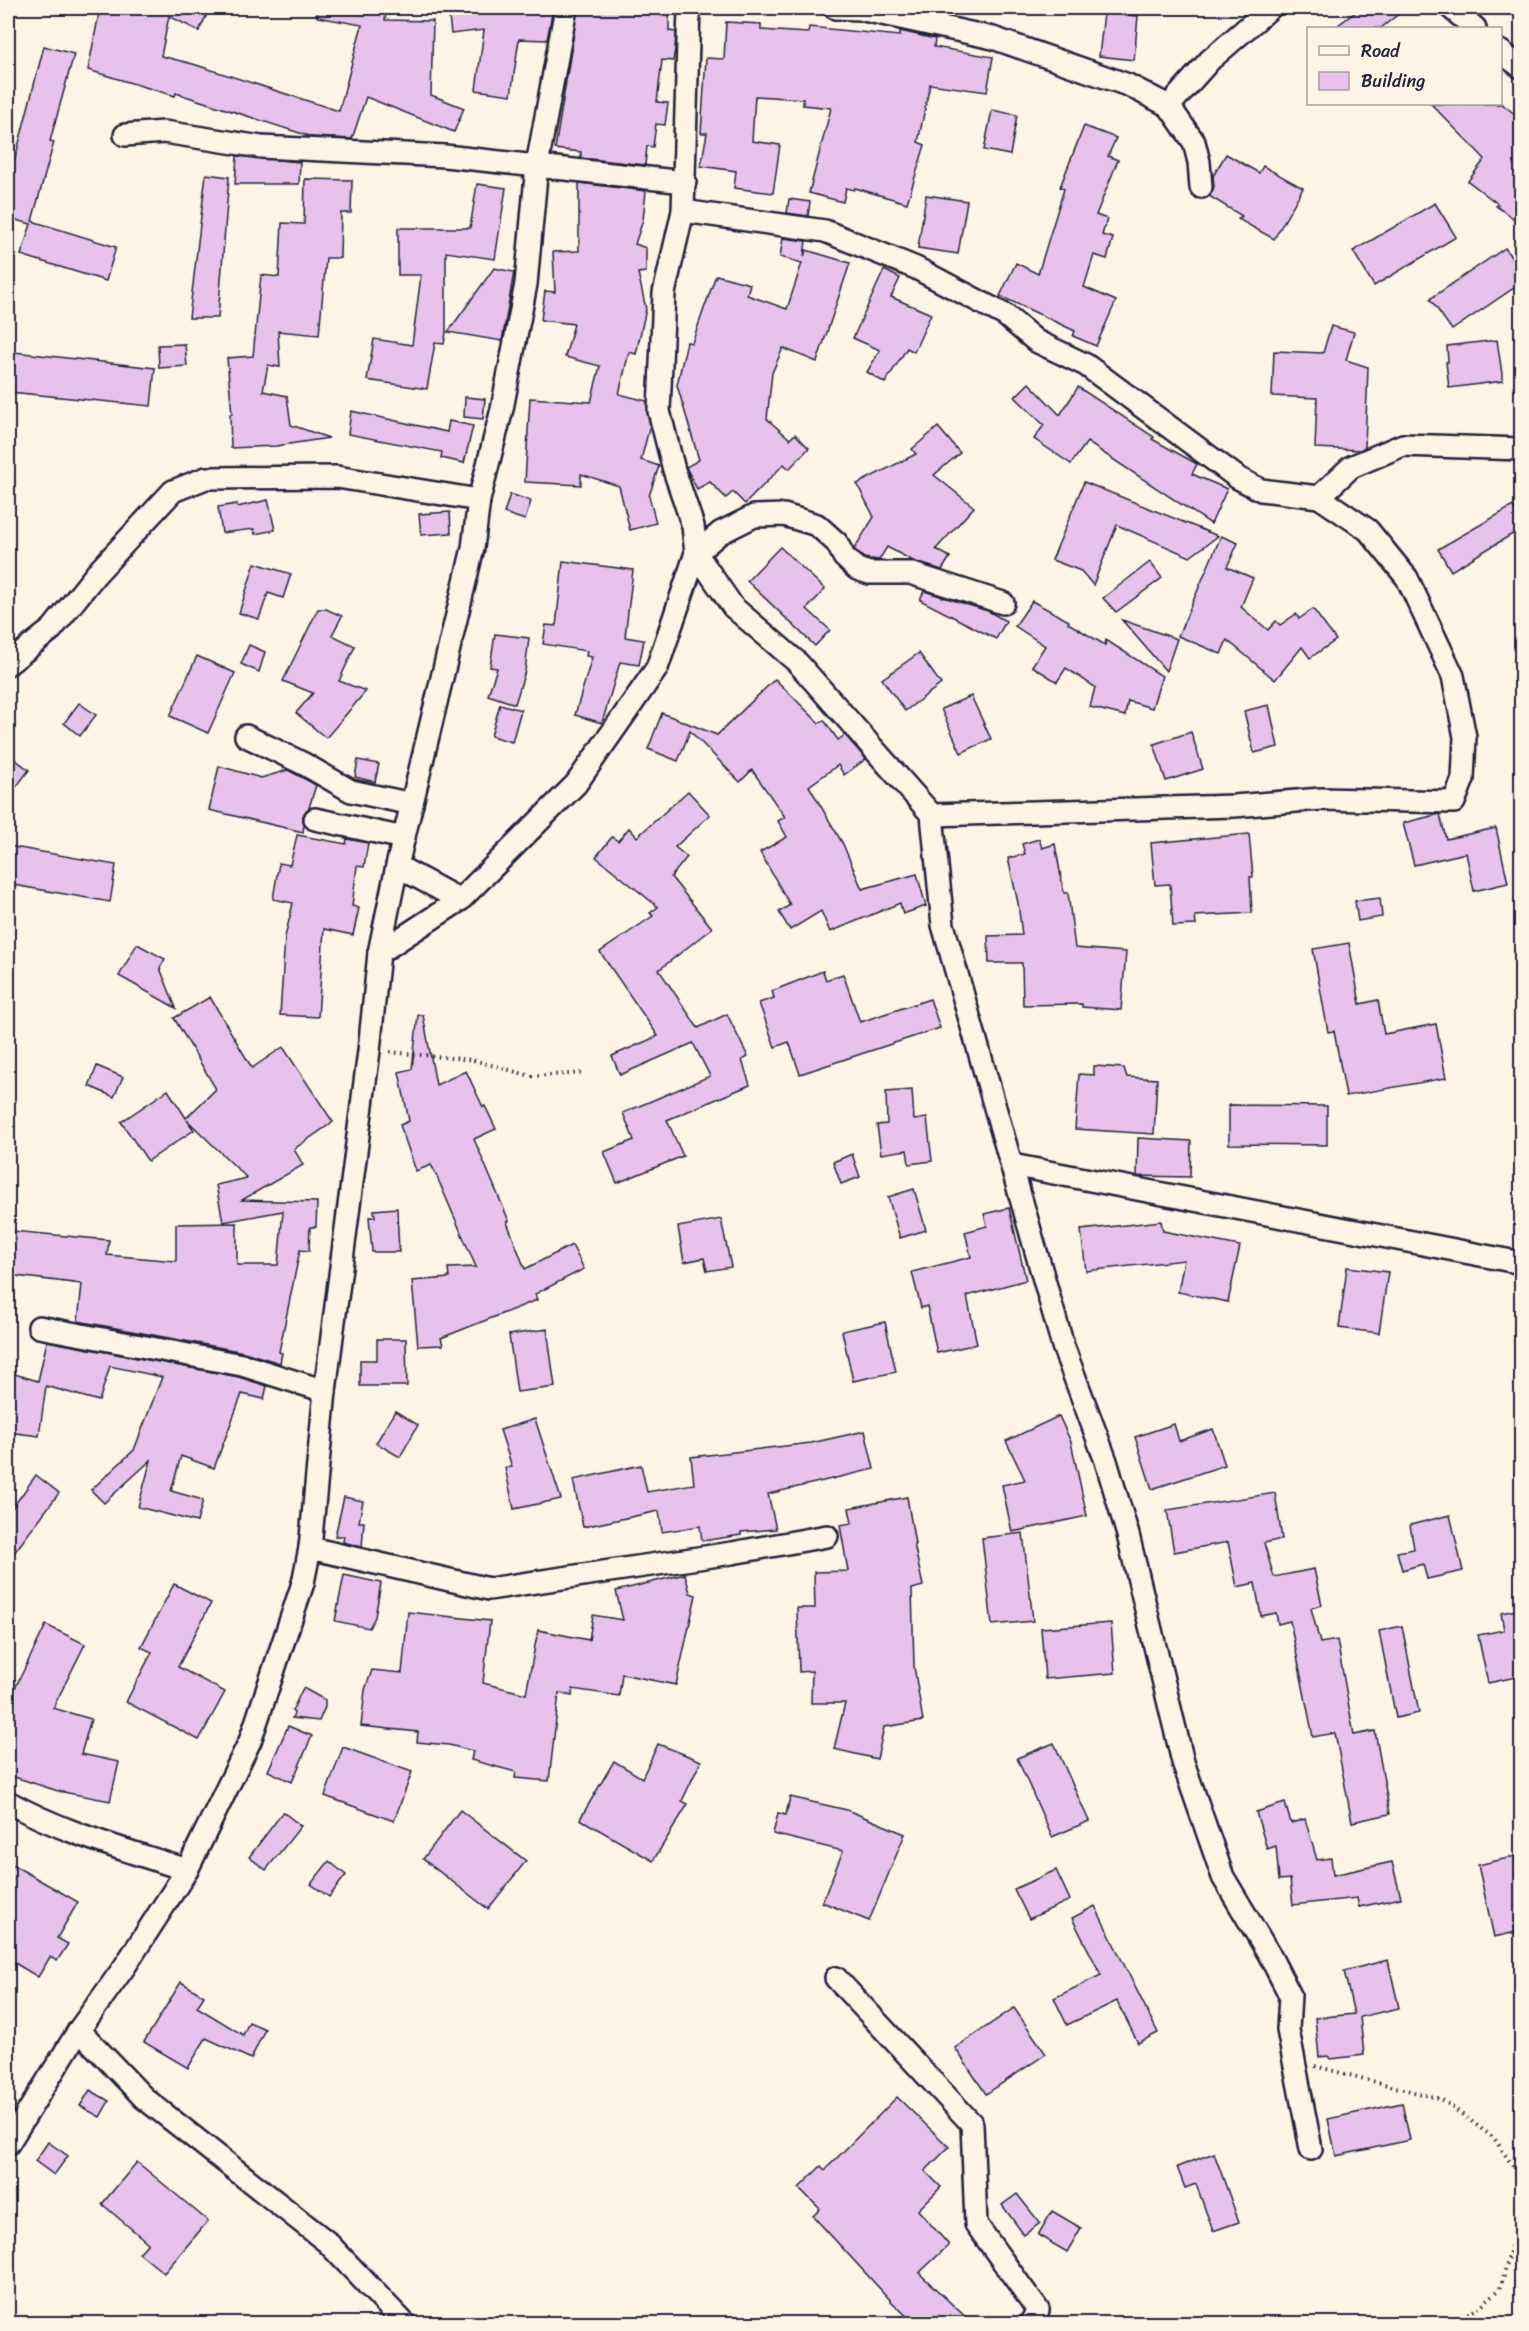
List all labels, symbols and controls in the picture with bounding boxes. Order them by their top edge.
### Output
legend [1307,27,1502,105]
text: Road [1361,35,1401,67]
text: Building [1361,65,1425,97]

